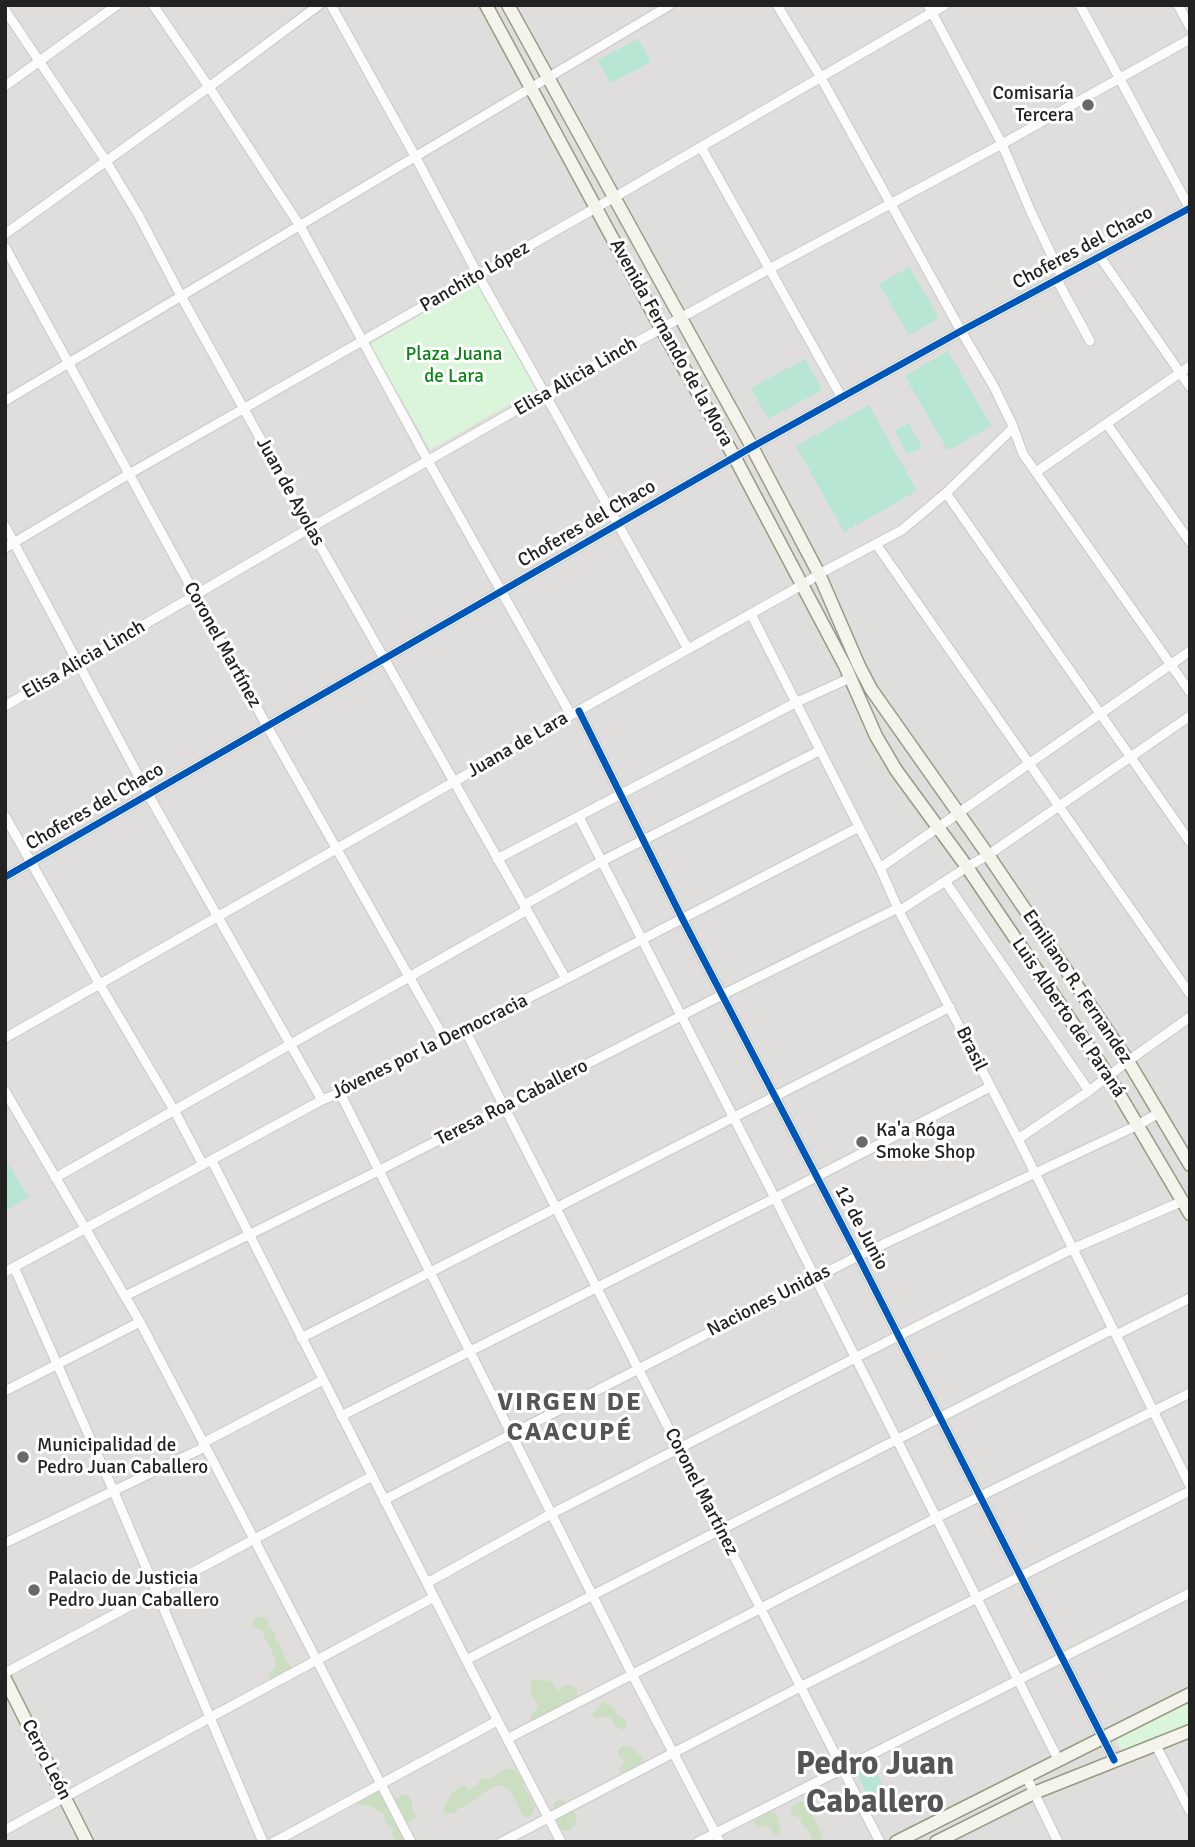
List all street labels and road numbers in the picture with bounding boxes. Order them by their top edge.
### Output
street label: Choferes del Chaco [1009,201,1157,295]
street label: Avenida Fernando de la Mora [604,235,738,451]
street label: Panchito López [416,236,534,318]
street label: Elisa Alicia Linch [511,333,641,421]
street label: Juan de Ayolas [251,434,329,550]
street label: Choferes del Chaco [514,475,660,573]
street label: Coronel Martínez [178,578,266,712]
street label: Elisa Alicia Linch [19,616,149,704]
street label: Juana de Lara [464,707,572,783]
street label: Choferes del Chaco [22,758,168,856]
street label: Emiliano R. Fernandez [1017,906,1137,1068]
street label: Luis Alberto del Paraná [1006,934,1130,1102]
street label: Jóvenes por la Democracia [328,990,532,1104]
street label: Brasil [951,1023,991,1075]
street label: Teresa Roa Caballero [432,1055,592,1151]
street label: 12 de Junio [829,1182,893,1274]
street label: Naciones Unidas [704,1260,834,1342]
street label: Coronel Martínez [659,1424,743,1560]
street label: Cerro León [16,1716,76,1804]

